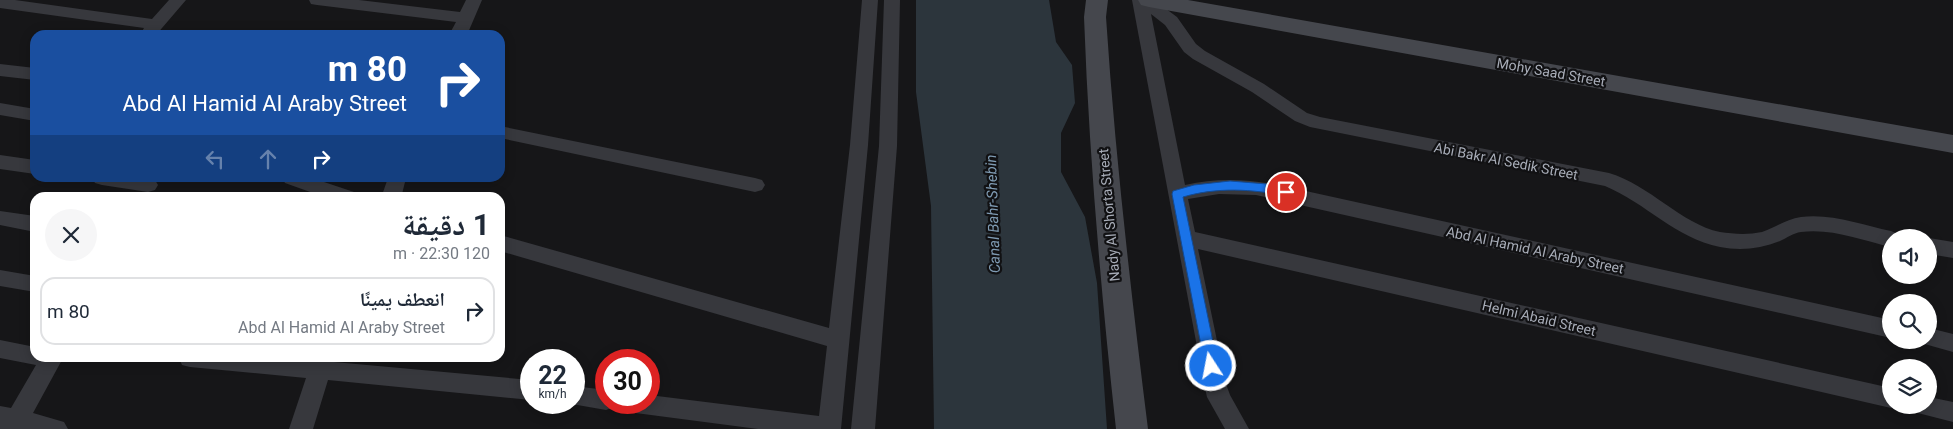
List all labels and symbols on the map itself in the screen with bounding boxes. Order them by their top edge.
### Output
street label: Mohy Saad Street [1496,55,1607,89]
street label: Abi Bakr Al Sedik Street [1433,139,1580,183]
street label: Nady Al Shorta Street [1095,147,1123,282]
water label: Canal Bahr-Shebin [982,154,1004,274]
pin [1265,171,1307,213]
street label: Abd Al Hamid Al Araby Street [1445,223,1626,277]
street label: Helmi Abaid Street [1481,297,1598,339]
position arrow [1184,339,1236,391]
speed limit sign: 30 [595,349,660,414]

